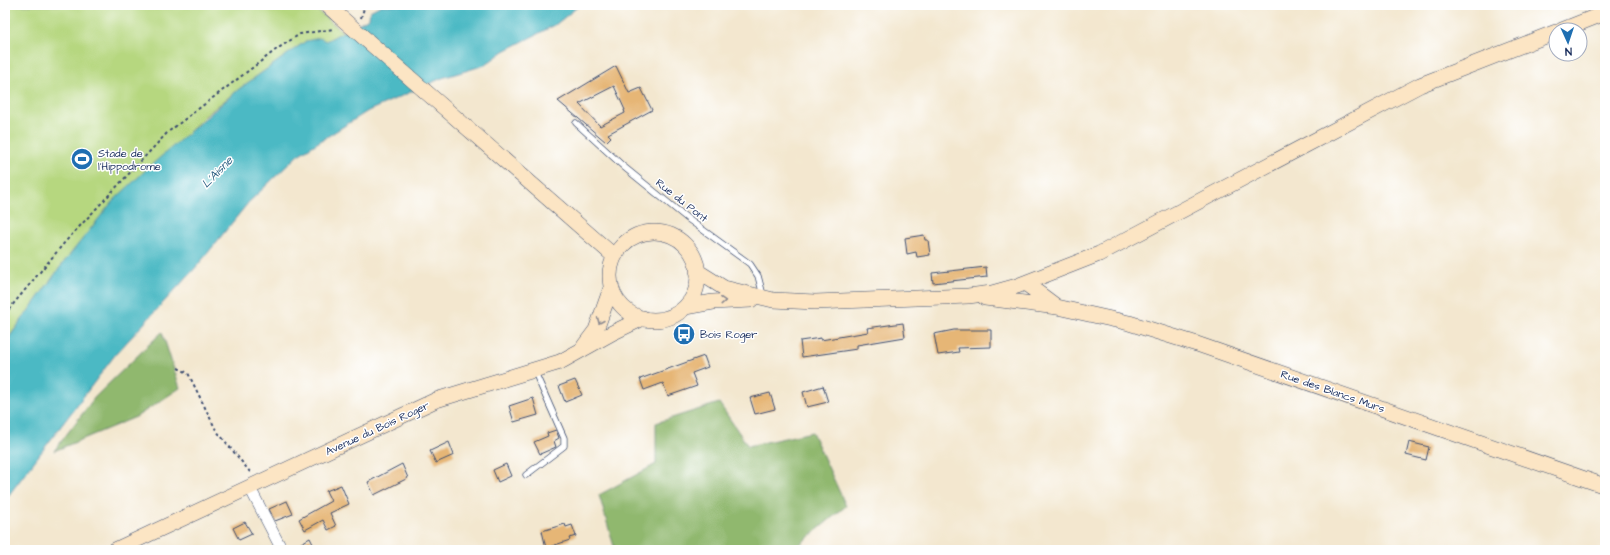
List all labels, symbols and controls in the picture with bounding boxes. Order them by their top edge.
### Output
north arrow [1548,22,1588,62]
text: N [1565,44,1572,59]
sports icon: Stade de l'Hippodrome [69,146,95,172]
place label: Stade de l'Hippodrome [98,146,161,174]
water label: L'Aisne [198,152,237,192]
street label: Rue du Pont [652,175,711,226]
one-way arrow [720,297,726,305]
one-way arrow [597,316,605,324]
bus stop icon: Bois Roger [671,321,697,347]
place label: Bois Roger [700,327,757,343]
street label: Rue des Blancs Murs [1279,367,1387,416]
street label: Avenue du Bois Roger [323,398,432,460]

